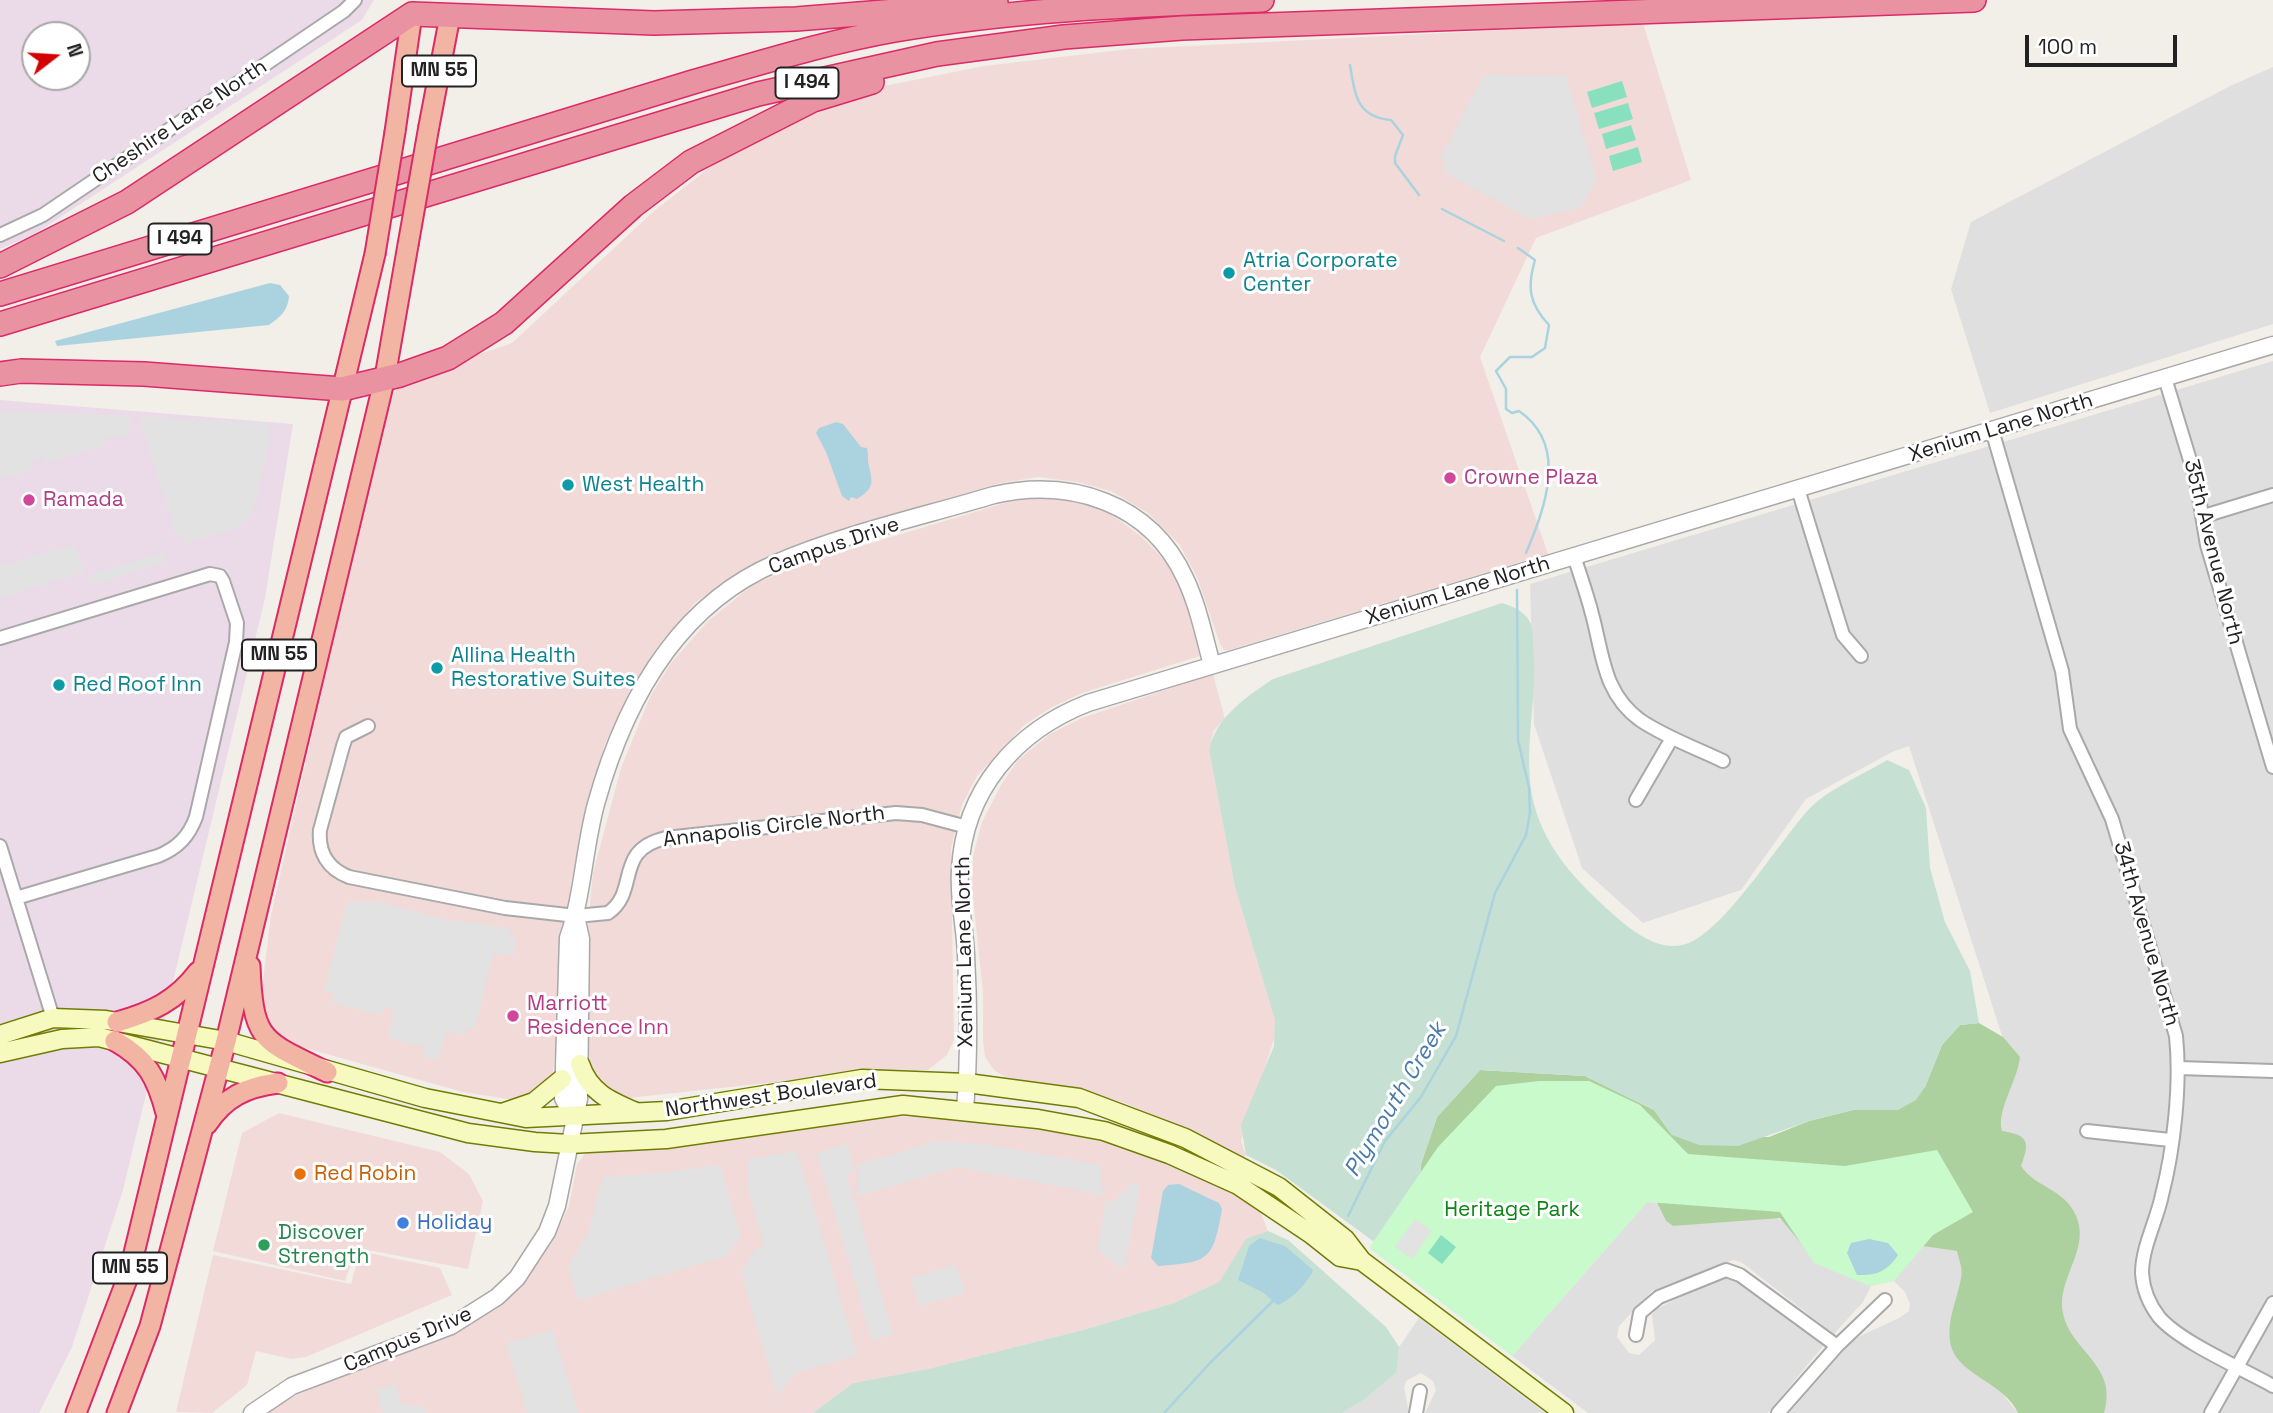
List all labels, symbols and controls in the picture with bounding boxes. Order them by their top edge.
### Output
north arrow [21,21,91,91]
scale bar [2028,21,2180,65]
text: 100 m [2038,33,2097,60]
text: N [61,41,88,60]
street label: Cheshire Lane North [88,54,272,190]
road number: MN 55 [402,55,476,86]
road number: I 494 [776,68,838,99]
road number: I 494 [148,224,212,255]
place label: Atria Corporate Center [1243,248,1398,298]
marker: Atria Corporate Center [1221,265,1237,281]
street label: Xenium Lane North [1906,388,2096,468]
street label: 35th Avenue North [2178,457,2248,647]
place label: Crowne Plaza [1464,465,1598,491]
marker: Crowne Plaza [1442,470,1458,486]
place label: West Health [582,472,704,498]
marker: West Health [560,477,576,493]
place label: Ramada [43,487,124,513]
marker: Ramada [21,492,37,508]
street label: Campus Drive [765,512,903,580]
street label: Xenium Lane North [1363,551,1553,631]
road number: MN 55 [242,640,316,670]
place label: Allina Health Restorative Suites [451,643,636,693]
marker: Allina Health Restorative Suites [429,660,445,676]
place label: Red Roof Inn [73,672,202,698]
marker: Red Roof Inn [51,677,67,693]
street label: Annapolis Circle North [662,801,886,853]
street label: 34th Avenue North [2108,839,2184,1029]
street label: Xenium Lane North [951,856,979,1048]
place label: Marriott Residence Inn [527,991,669,1041]
marker: Marriott Residence Inn [505,1008,521,1024]
water label: Plymouth Creek [1339,1018,1453,1182]
street label: Northwest Boulevard [664,1069,878,1123]
place label: Red Robin [314,1161,416,1187]
marker: Red Robin [292,1166,308,1182]
park label: Heritage Park [1444,1197,1580,1223]
place label: Holiday [417,1210,492,1236]
marker: Holiday [395,1215,411,1231]
place label: Discover Strength [278,1220,369,1270]
marker: Discover Strength [256,1237,272,1253]
road number: MN 55 [93,1252,167,1284]
street label: Campus Drive [340,1302,476,1378]

